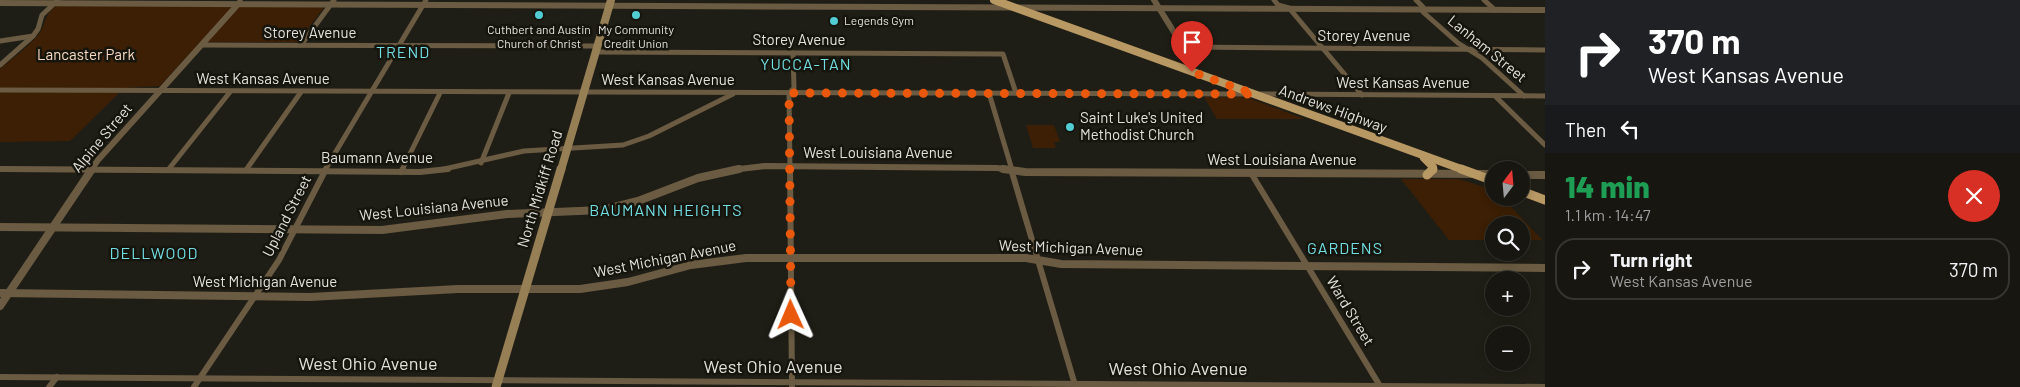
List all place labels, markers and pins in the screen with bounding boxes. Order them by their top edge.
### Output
marker: Cuthbert and Austin Church of Christ [533,9,545,21]
marker: My Community Credit Union [630,9,642,21]
place label: Legends Gym [844,13,914,27]
marker: Legends Gym [828,15,840,27]
pin [1171,21,1213,72]
place label: Cuthbert and Austin Church of Christ [487,22,591,50]
place label: My Community Credit Union [598,22,674,50]
place label: Saint Luke's United Methodist Church [1080,108,1203,143]
marker: Saint Luke's United Methodist Church [1064,121,1076,133]

